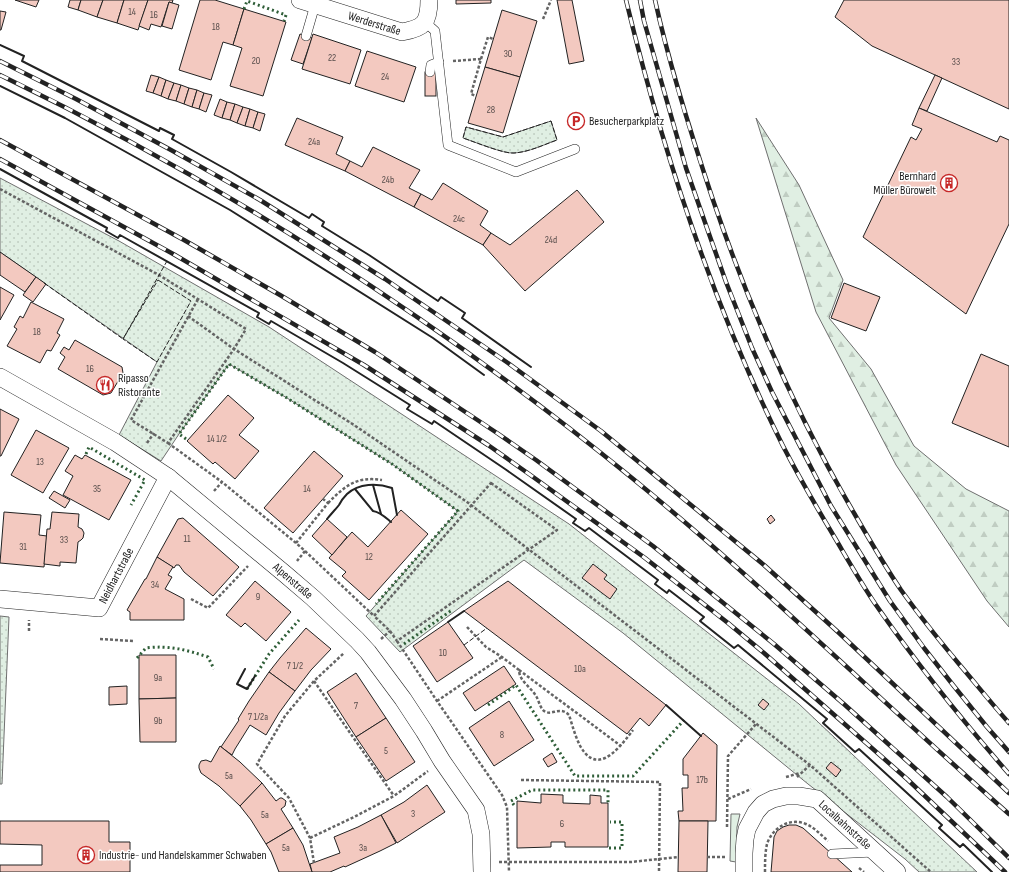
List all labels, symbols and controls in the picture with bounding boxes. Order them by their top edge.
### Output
house number: 14 [128,6,136,18]
house number: 16 [150,9,158,21]
street label: Werderstraße [346,9,403,39]
house number: 18 [212,21,220,33]
house number: 30 [504,48,512,60]
house number: 22 [328,52,336,64]
house number: 20 [252,55,260,67]
house number: 33 [952,56,960,68]
house number: 24 [381,71,389,83]
house number: 28 [487,104,495,116]
parking icon: Besucherparkplatz [566,111,586,131]
place label: Besucherparkplatz [589,114,665,129]
house number: 24a [308,136,320,148]
place label: Bernhard Müller Bürowelt [873,169,936,198]
building icon: Bernhard Müller Bürowelt [939,173,959,193]
house number: 24b [382,174,394,186]
house number: 24c [453,213,465,225]
house number: 24d [545,234,557,246]
house number: 18 [33,326,41,338]
house number: 16 [86,363,94,375]
place label: Ripasso Ristorante [118,371,160,400]
restaurant icon: Ripasso Ristorante [95,375,115,395]
house number: 14 1/2 [207,433,227,445]
house number: 13 [36,456,44,468]
house number: 35 [93,483,101,495]
house number: 14 [303,483,311,495]
house number: 11 [184,533,191,545]
house number: 33 [60,534,68,546]
house number: 31 [19,541,27,553]
street label: Neidhartstraße [96,545,137,606]
house number: 12 [365,551,373,563]
street label: Alpenstraße [269,559,316,603]
house number: 34 [151,579,159,591]
house number: 9 [256,591,260,603]
house number: 10 [439,647,447,659]
house number: 7 1/2 [287,660,303,672]
house number: 10a [574,663,586,675]
house number: 9a [154,672,162,684]
house number: 7 [354,700,358,712]
house number: 7 1/2a [248,711,268,723]
house number: 9b [154,715,162,727]
house number: 8 [500,729,504,741]
house number: 5 [384,745,388,757]
house number: 5a [225,770,233,782]
house number: 17b [696,774,708,786]
street label: Localbahnstraße [815,797,875,853]
house number: 3 [411,808,415,820]
house number: 5a [261,809,269,821]
house number: 6 [560,818,564,830]
house number: 5a [282,842,290,854]
house number: 3a [359,842,367,854]
building icon: Industrie- und Handelskammer Schwaben [76,845,96,865]
place label: Industrie- und Handelskammer Schwaben [99,848,267,863]

